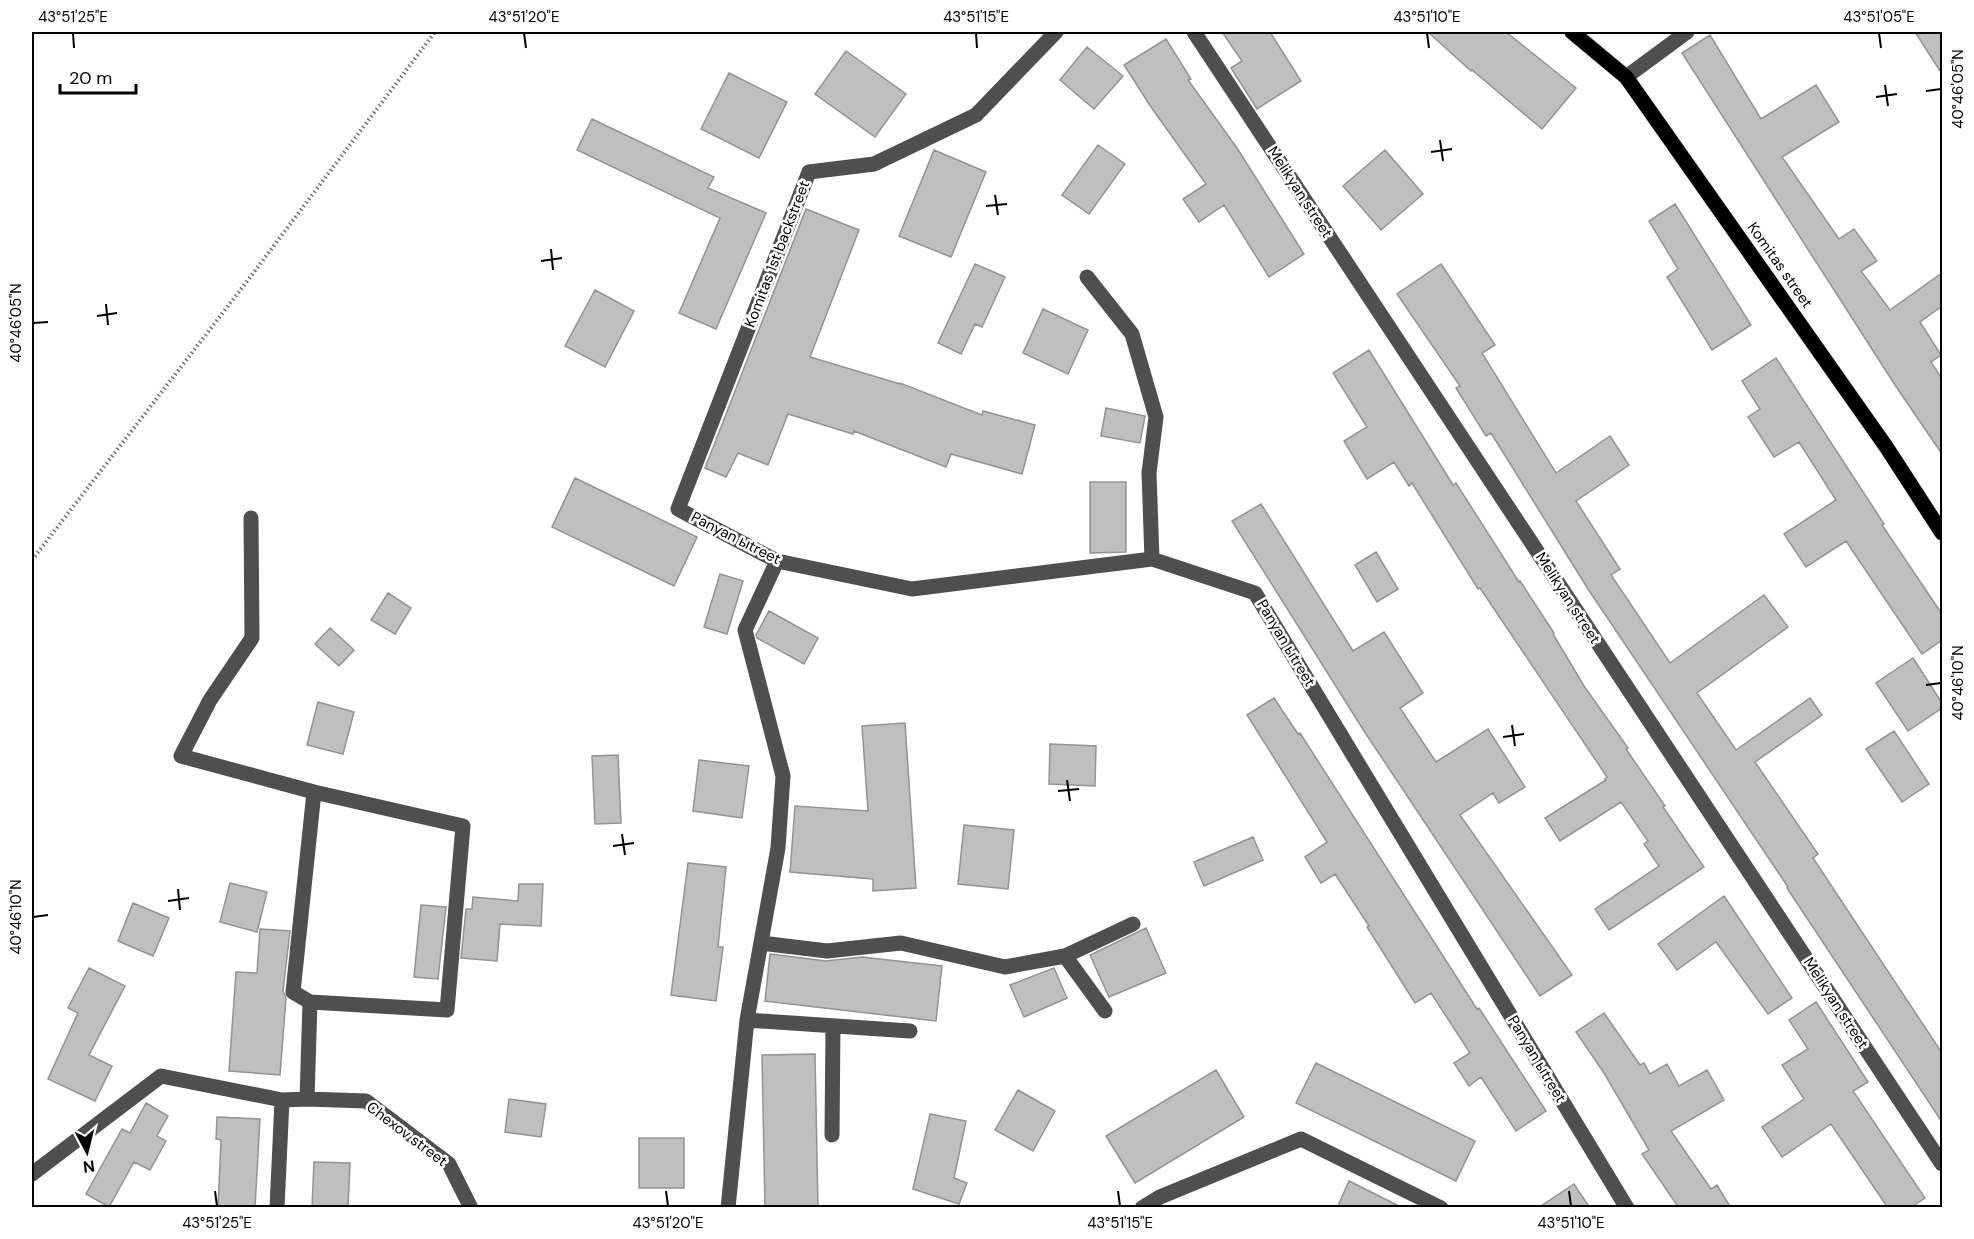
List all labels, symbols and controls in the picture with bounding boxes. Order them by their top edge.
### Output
text: 43°51'25"E [38,7,108,27]
text: 43°51'20"E [489,7,559,27]
text: 43°51'15"E [943,7,1009,27]
text: 43°51'10"E [1393,7,1461,27]
text: 43°51'05"E [1843,7,1915,27]
text: 40°46'05"N [1948,49,1968,129]
scale bar [60,57,136,95]
text: 20 m [69,66,112,90]
street label: Melikyan street [1263,142,1337,242]
street label: Komitas 1st backstreet [740,178,814,330]
street label: Komitas street [1743,218,1817,312]
text: 40°46'05"N [6,283,26,363]
street label: Panyan ыtreet [688,507,784,569]
street label: Melikyan street [1531,548,1605,648]
street label: Panyan ыtreet [1252,596,1320,690]
text: 40°46'10"N [1948,645,1968,721]
text: 40°46'10"N [6,879,26,955]
street label: Melikyan street [1799,953,1873,1053]
street label: Panyan ыtreet [1503,1012,1571,1106]
street label: Chexov street [363,1097,451,1171]
north arrow [57,1122,117,1182]
text: N [82,1155,96,1178]
text: 43°51'25"E [182,1213,252,1233]
text: 43°51'20"E [633,1213,703,1233]
text: 43°51'15"E [1087,1213,1153,1233]
text: 43°51'10"E [1537,1213,1605,1233]

